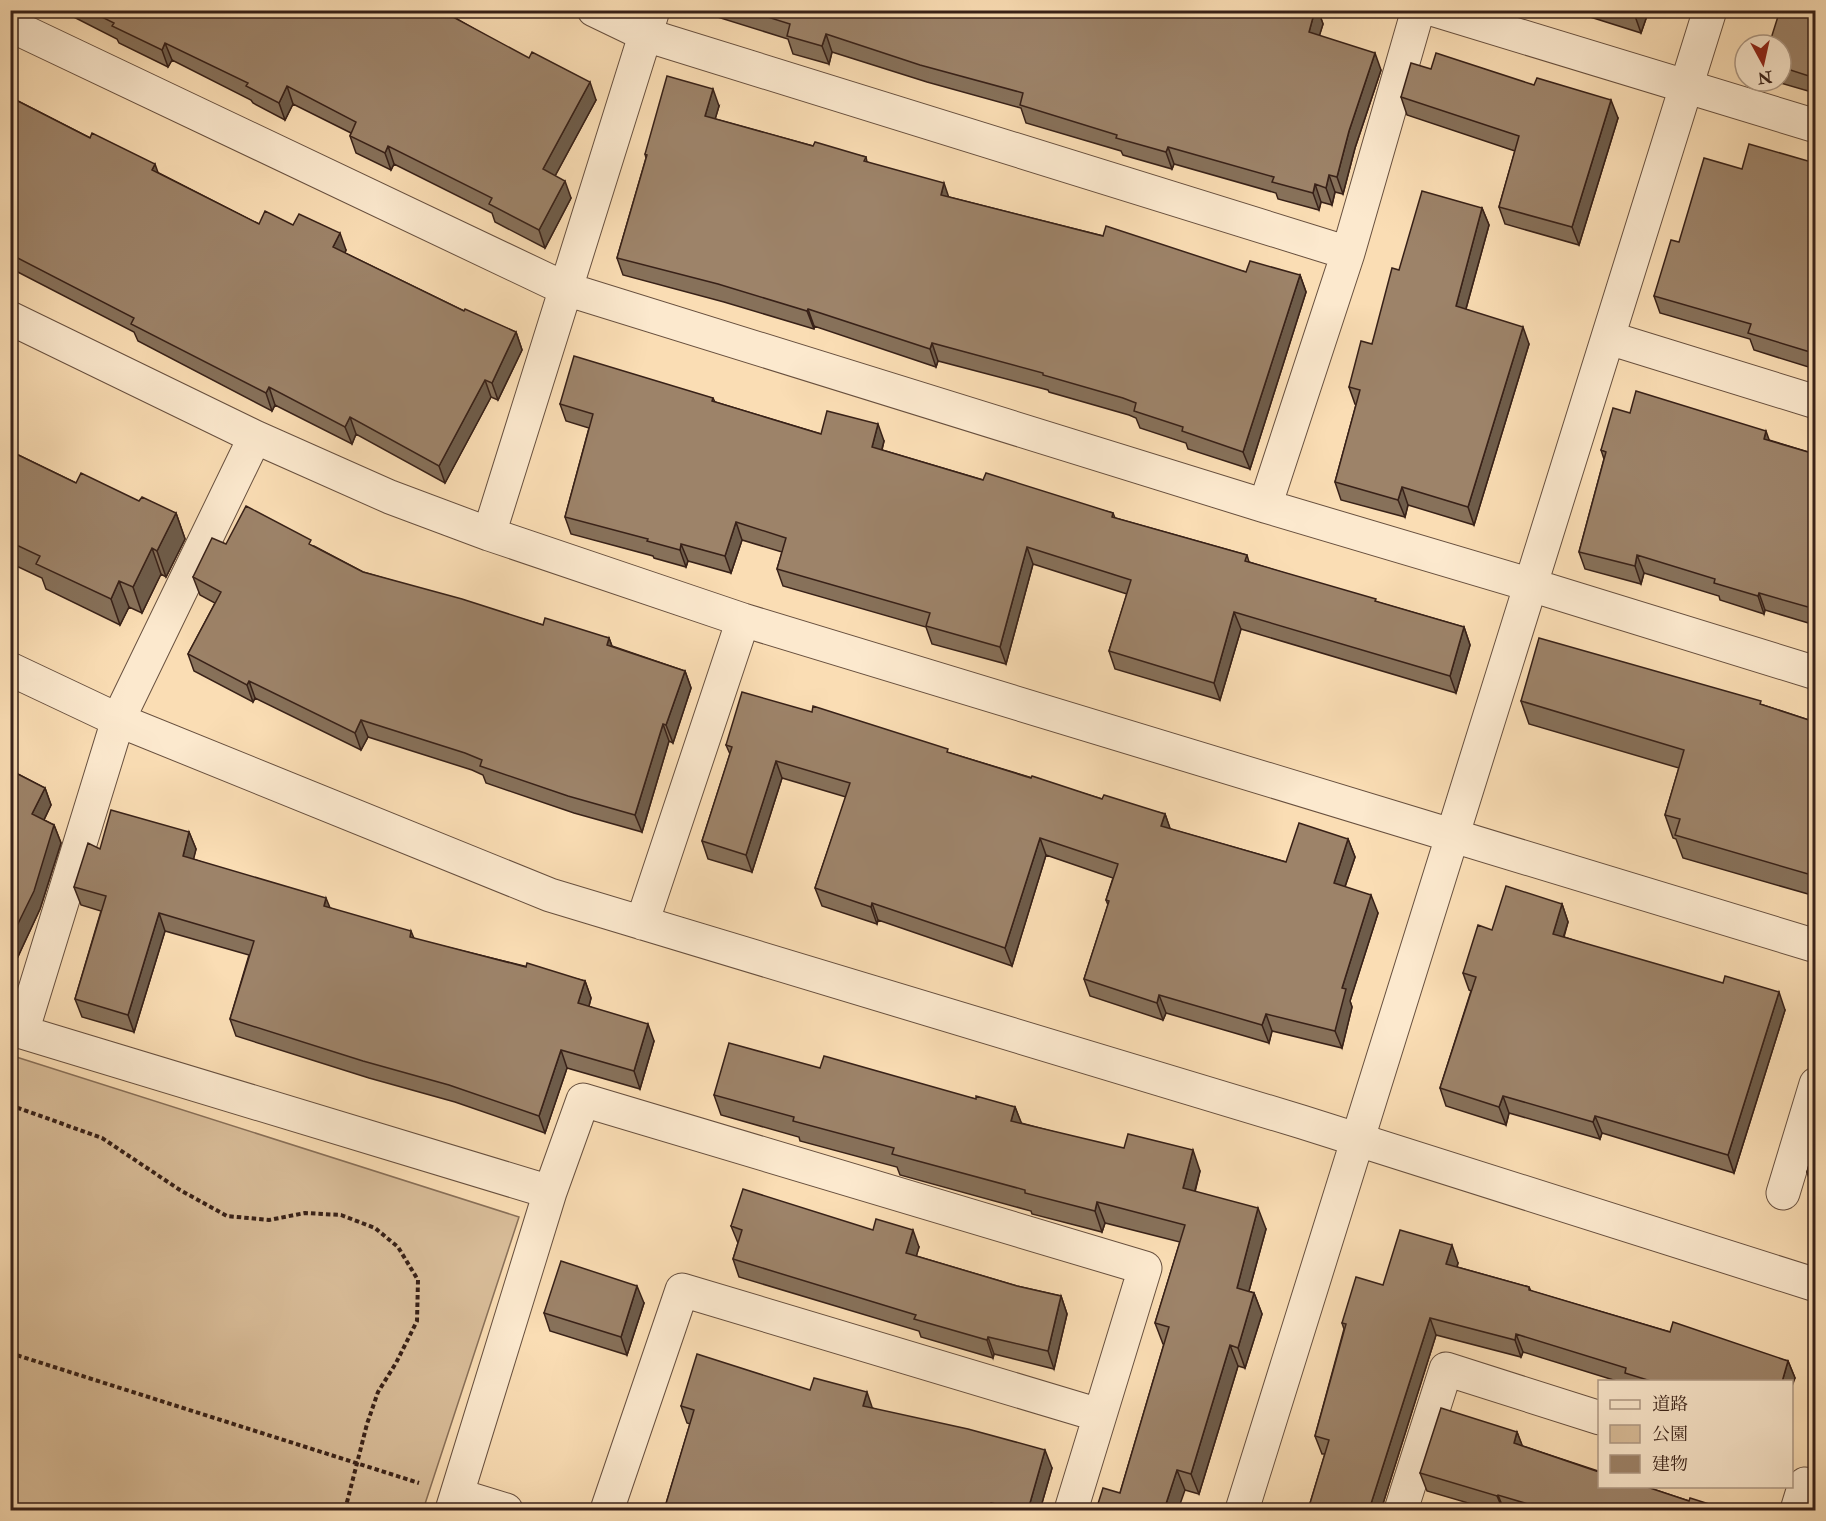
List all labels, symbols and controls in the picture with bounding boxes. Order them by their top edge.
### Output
north arrow [1733,33,1793,93]
text: N [1756,66,1774,88]
legend [1598,1380,1793,1488]
text: 道路 [1652,1393,1688,1416]
text: 公園 [1652,1423,1688,1446]
text: 建物 [1652,1453,1688,1476]

